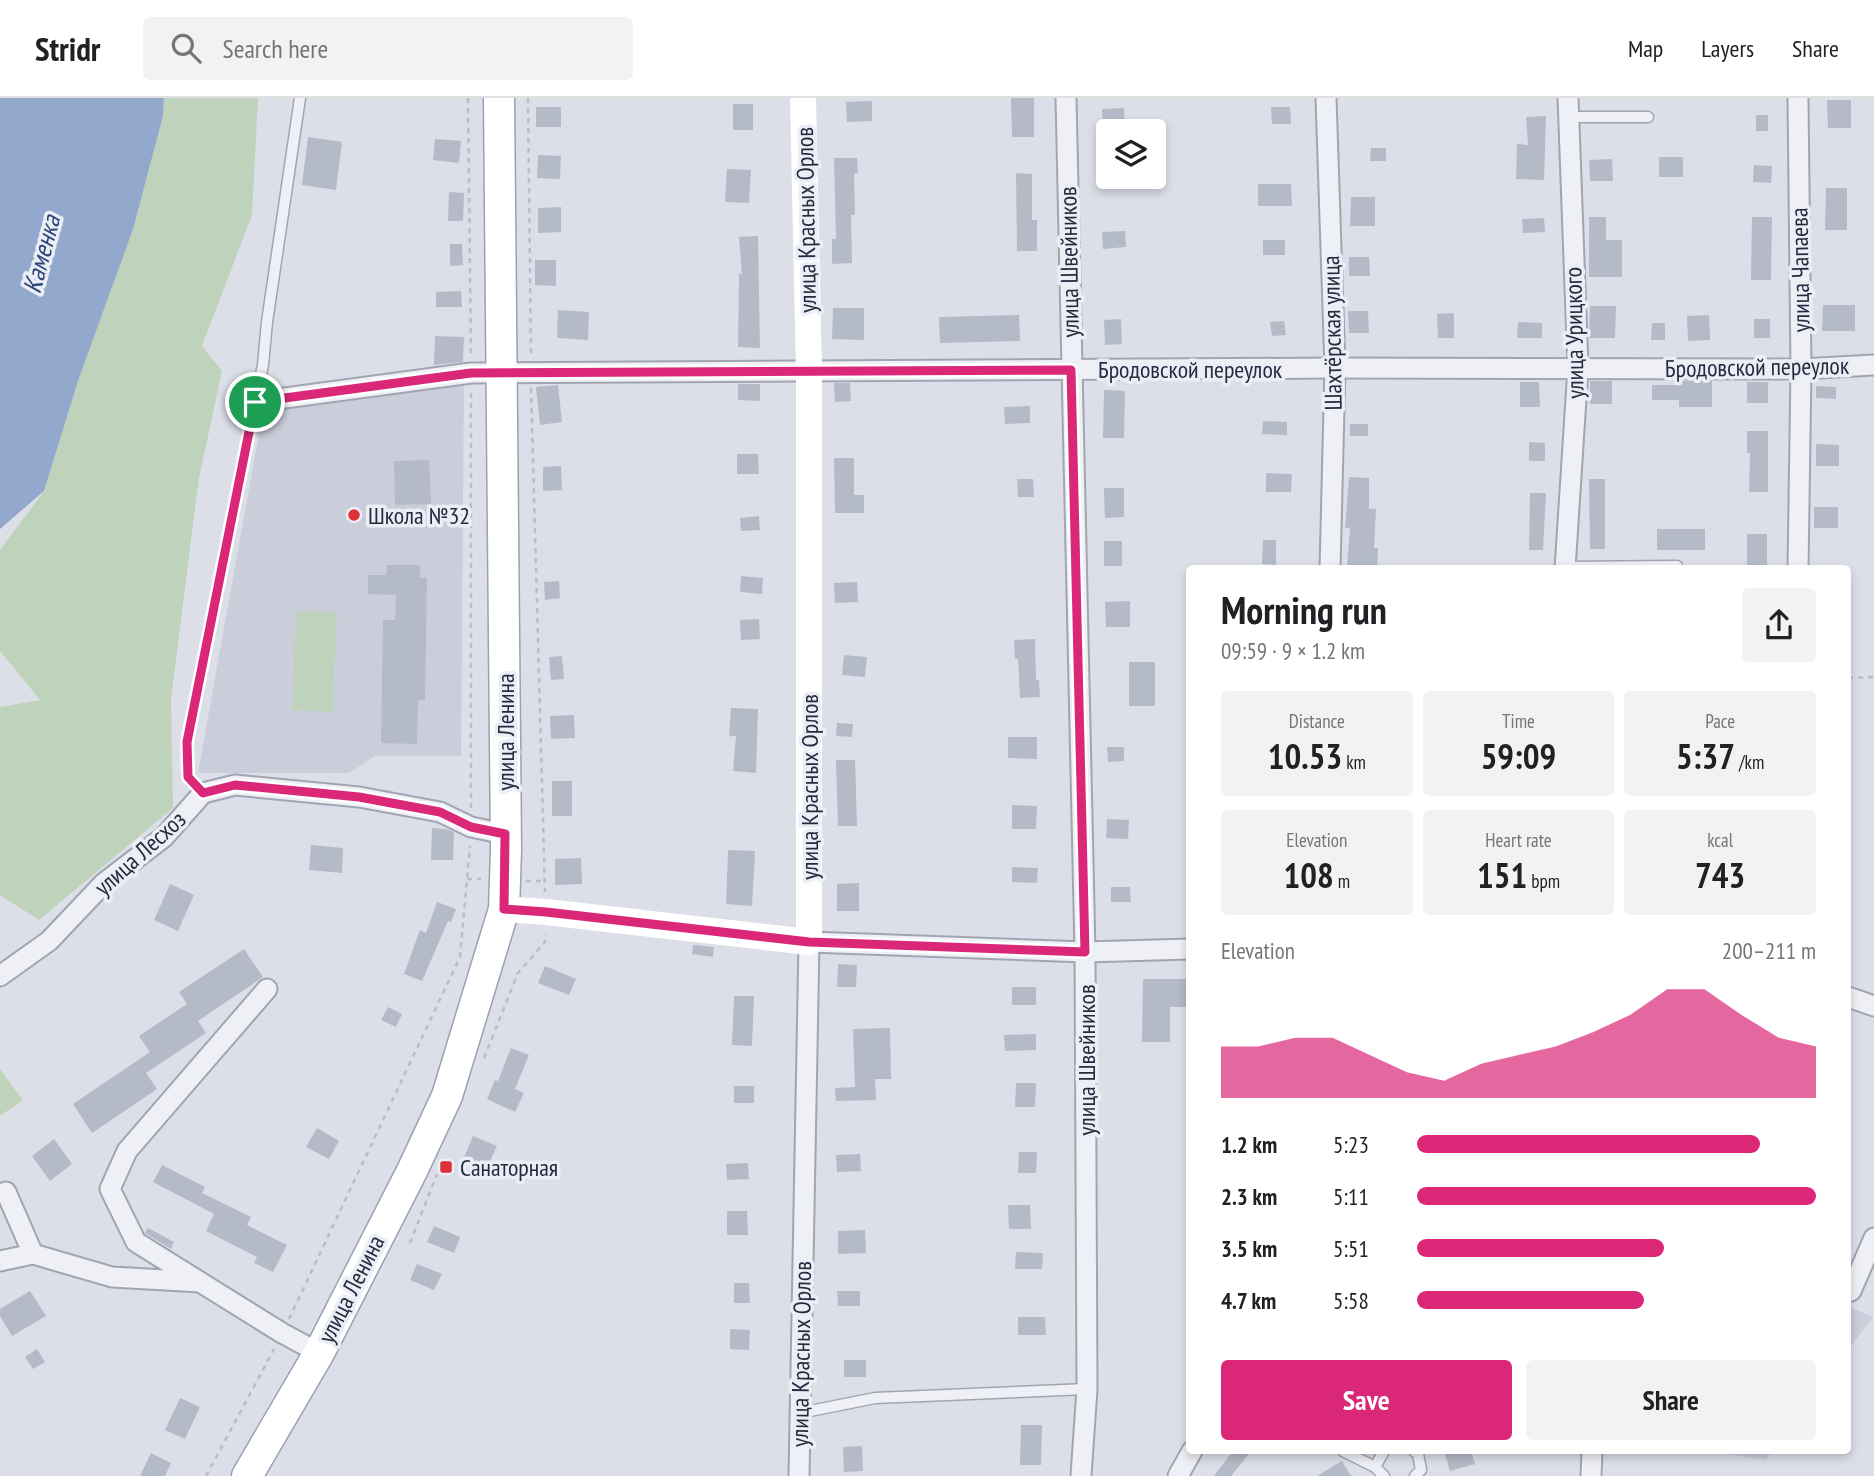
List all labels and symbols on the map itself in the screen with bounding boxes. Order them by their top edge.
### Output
street label: улица Красных Орлов [789,127,823,313]
street label: улица Швейников [1052,186,1086,338]
street label: улица Чапаева [1783,207,1817,333]
water label: Каменка [15,210,68,297]
street label: Шахтёрская улица [1315,255,1349,411]
street label: улица Урицкого [1557,267,1591,399]
street label: Бродовской переулок [1665,350,1850,384]
street label: Бродовской переулок [1098,354,1283,385]
pin [225,372,285,432]
place label: Школа №32 [368,500,470,531]
marker: Школа №32 [346,507,362,523]
street label: улица Ленина [490,673,521,791]
street label: улица Красных Орлов [794,694,825,880]
street label: улица Лесхоз [88,804,192,902]
street label: улица Швейников [1071,984,1102,1136]
place label: Санаторная [460,1152,558,1183]
marker: Санаторная [438,1159,454,1175]
street label: улица Ленина [311,1230,391,1348]
street label: улица Красных Орлов [784,1261,818,1447]

